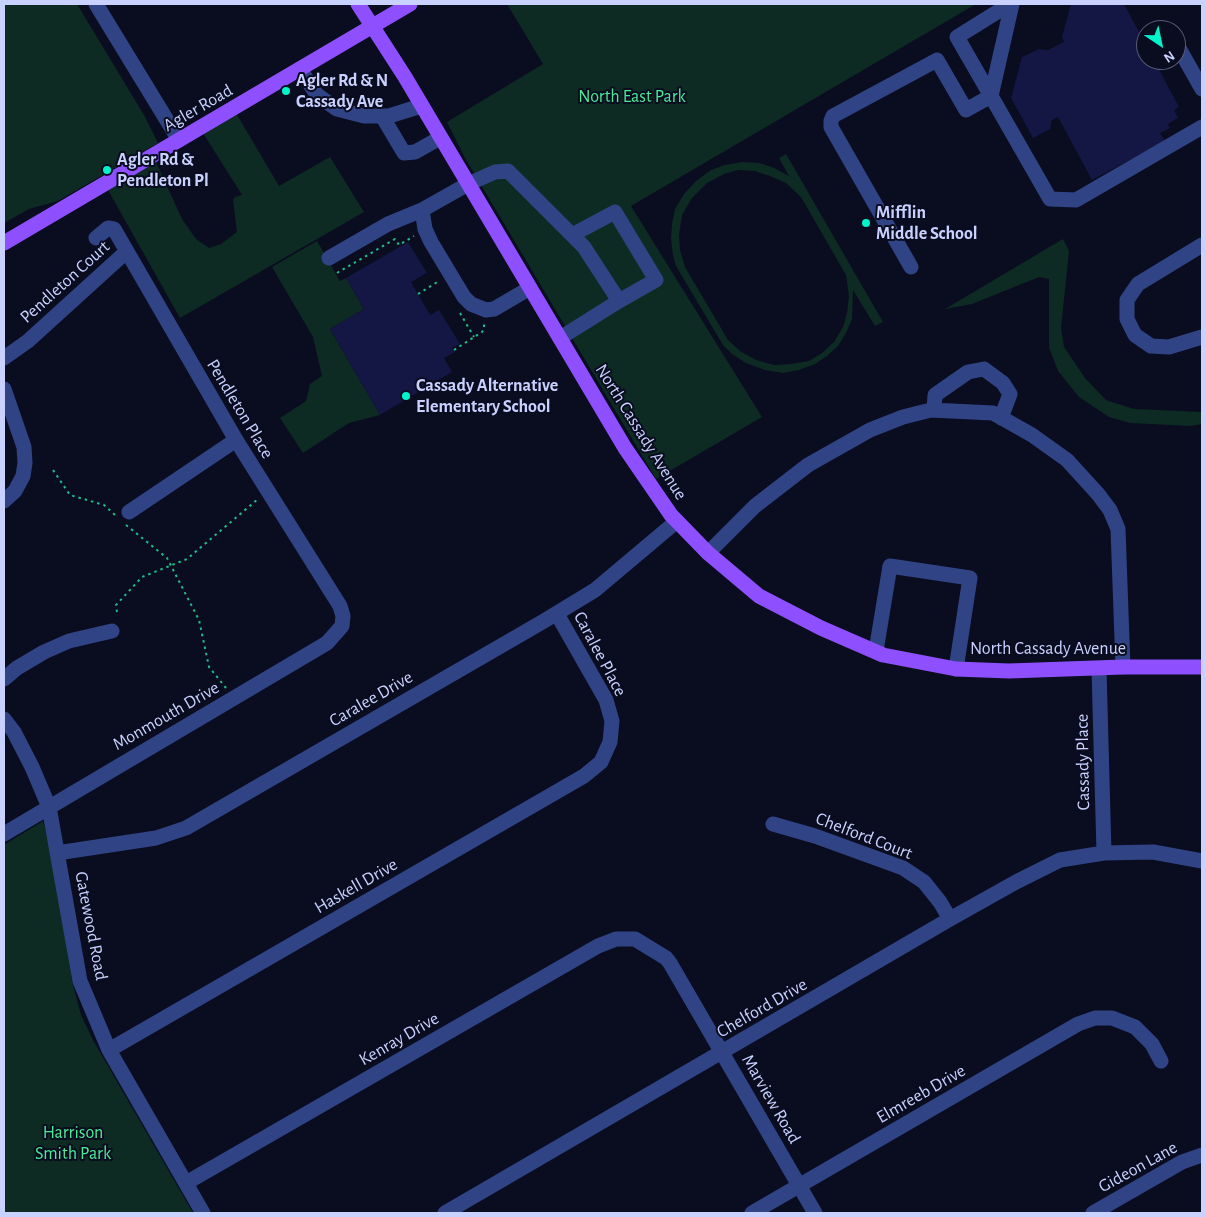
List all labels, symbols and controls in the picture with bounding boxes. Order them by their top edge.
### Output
north arrow [1136,20,1186,70]
text: N [1161,48,1177,65]
place label: Agler Rd & N Cassady Ave [296,70,388,112]
street label: Agler Road [159,80,237,136]
marker: Agler Rd & N Cassady Ave [280,85,292,97]
park label: North East Park [578,86,686,108]
place label: Agler Rd & Pendleton Pl [117,149,209,192]
marker: Agler Rd & Pendleton Pl [101,164,113,176]
place label: Mifflin Middle School [876,202,978,244]
marker: Mifflin Middle School [860,217,872,229]
street label: Pendleton Court [16,236,114,328]
street label: Pendleton Place [202,355,278,463]
street label: North Cassady Avenue [590,360,692,504]
place label: Cassady Alternative Elementary School [416,375,558,418]
marker: Cassady Alternative Elementary School [400,390,412,402]
street label: Caralee Place [569,608,631,700]
street label: North Cassady Avenue [970,638,1126,660]
street label: Caralee Drive [325,666,417,732]
street label: Monmouth Drive [109,677,223,755]
street label: Cassady Place [1071,714,1095,810]
street label: Chelford Court [813,808,915,864]
street label: Haskell Drive [311,854,401,918]
street label: Gatewood Road [70,870,112,982]
street label: Chelford Drive [713,973,811,1043]
street label: Kenray Drive [355,1007,443,1071]
street label: Marview Road [737,1051,805,1147]
street label: Elmreeb Drive [873,1060,969,1128]
park label: Harrison Smith Park [35,1122,111,1164]
street label: Gideon Lane [1095,1136,1181,1198]

